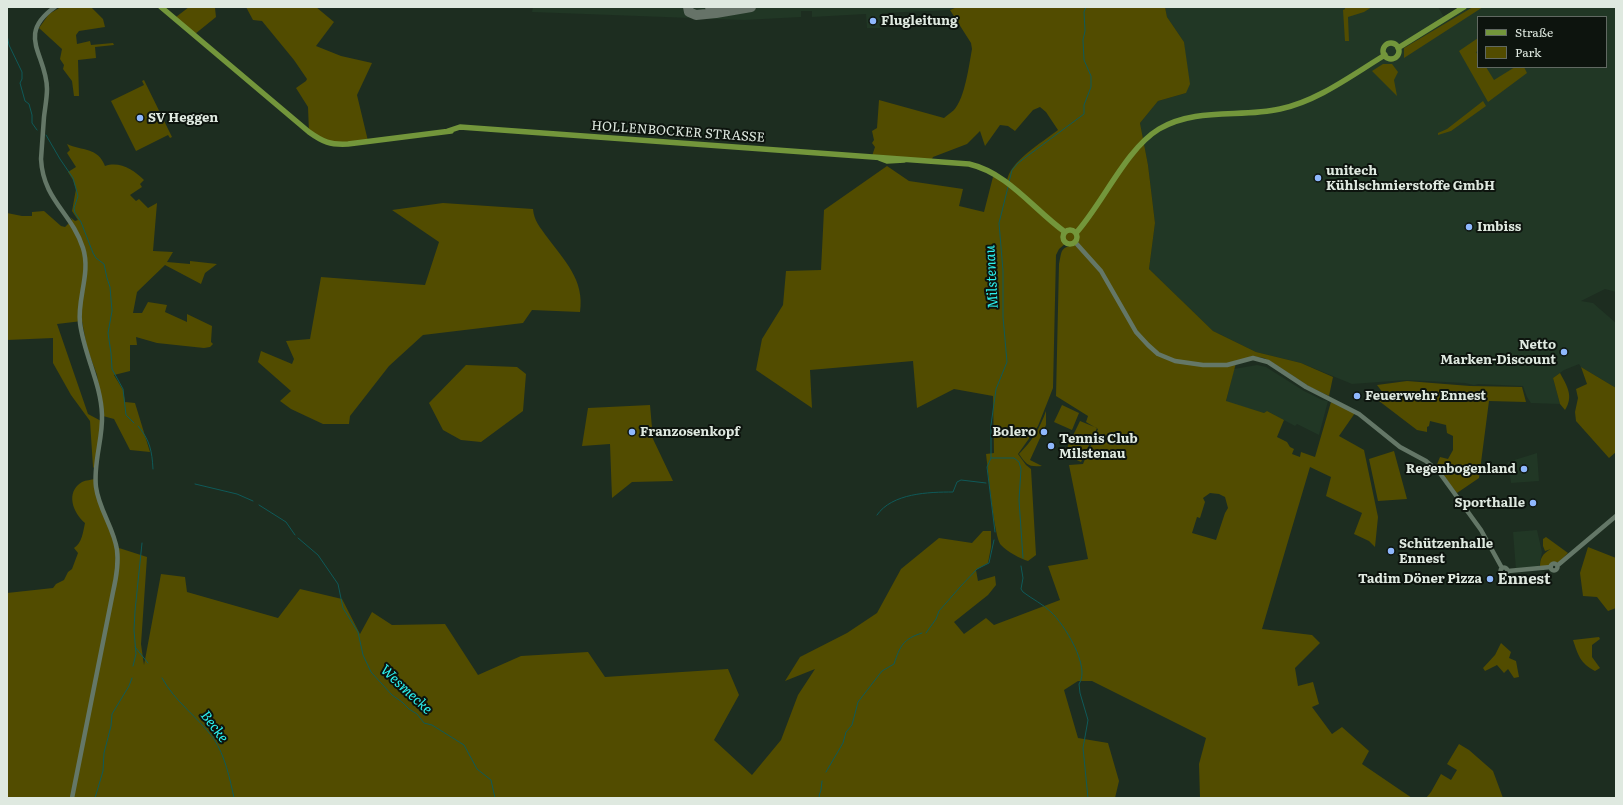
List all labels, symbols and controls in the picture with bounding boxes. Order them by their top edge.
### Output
place label: Flugleitung [881,13,958,29]
marker: Flugleitung [868,16,878,26]
legend [1477,16,1607,68]
text: Straße [1515,23,1553,41]
text: Park [1515,43,1541,61]
place label: SV Heggen [148,110,218,126]
marker: SV Heggen [135,113,145,123]
street label: HOLLENBOCKER STRASSE [591,118,765,146]
place label: unitech Kühlschmierstoffe GmbH [1326,163,1495,194]
marker: unitech Kühlschmierstoffe GmbH [1313,173,1323,183]
place label: Imbiss [1477,219,1521,235]
marker: Imbiss [1464,222,1474,232]
water label: Milstenau [982,245,1002,309]
place label: Netto Marken-Discount [1440,337,1556,368]
marker: Netto Marken-Discount [1559,347,1569,357]
place label: Feuerwehr Ennest [1365,388,1486,404]
marker: Feuerwehr Ennest [1352,391,1362,401]
place label: Franzosenkopf [640,424,740,440]
place label: Bolero [992,424,1036,440]
marker: Franzosenkopf [627,427,637,437]
marker: Bolero [1039,427,1049,437]
place label: Tennis Club Milstenau [1059,431,1138,462]
marker: Tennis Club Milstenau [1046,441,1056,451]
place label: Regenbogenland [1406,461,1516,477]
marker: Regenbogenland [1519,464,1529,474]
place label: Sporthalle [1455,495,1525,511]
marker: Sporthalle [1528,498,1538,508]
place label: Schützenhalle Ennest [1399,536,1493,567]
marker: Schützenhalle Ennest [1386,546,1396,556]
place label: Tadim Döner Pizza [1358,571,1482,587]
district label: Ennest [1498,571,1550,589]
marker: Tadim Döner Pizza [1485,574,1495,584]
water label: Wesmecke [377,662,435,718]
water label: Becke [197,708,231,746]

